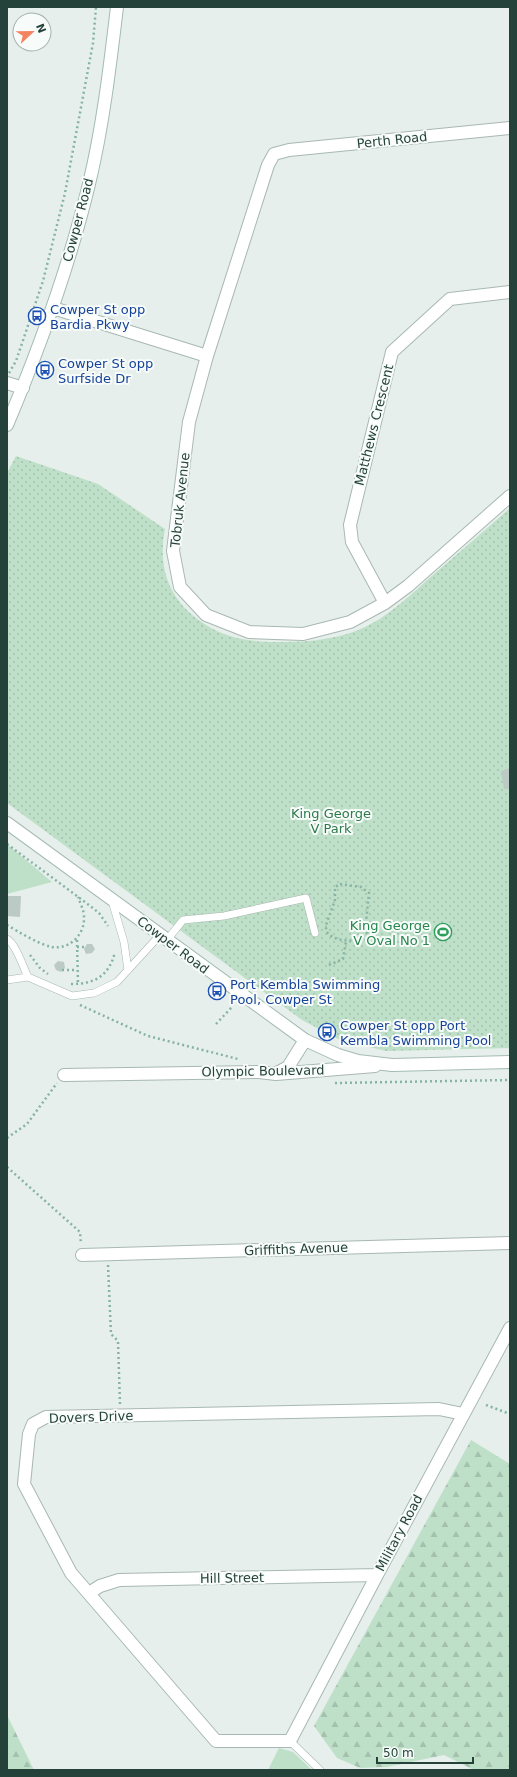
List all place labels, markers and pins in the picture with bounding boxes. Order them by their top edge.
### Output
place label: Cowper St opp Bardia Pkwy [50,302,145,332]
bus stop icon: Cowper St opp Bardia Pkwy [27,306,47,326]
place label: Cowper St opp Surfside Dr [58,356,153,386]
bus stop icon: Cowper St opp Surfside Dr [35,360,55,380]
place label: King George V Oval No 1 [350,918,430,948]
sports icon: King George V Oval No 1 [433,922,453,942]
place label: Port Kembla Swimming Pool, Cowper St [230,977,380,1007]
bus stop icon: Port Kembla Swimming Pool, Cowper St [207,981,227,1001]
place label: Cowper St opp Port Kembla Swimming Pool [340,1018,491,1048]
bus stop icon: Cowper St opp Port Kembla Swimming Pool [317,1022,337,1042]

